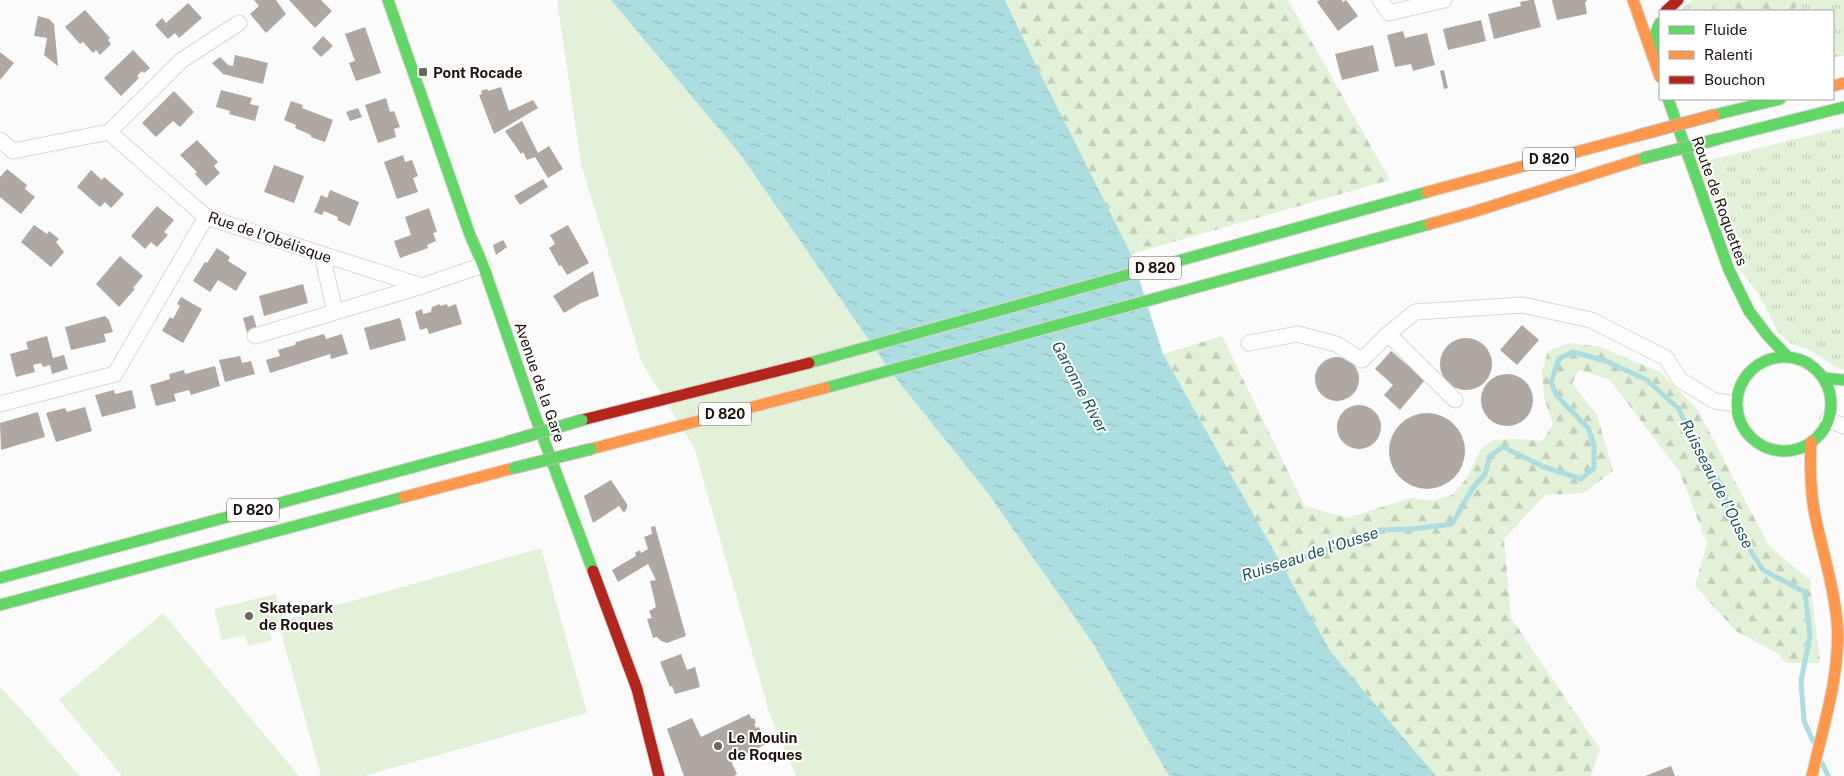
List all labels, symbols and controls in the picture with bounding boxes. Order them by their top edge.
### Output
legend [1659,10,1834,100]
text: Fluide [1704,21,1747,38]
text: Ralenti [1704,46,1753,63]
place label: Pont Rocade [433,64,523,81]
marker: Pont Rocade [417,66,429,78]
text: Bouchon [1704,71,1765,88]
street label: Route de Roquettes [1689,134,1751,268]
road number: D 820 [1523,148,1575,170]
street label: Rue de l'Obélisque [206,208,334,266]
road number: D 820 [1129,256,1181,280]
street label: Avenue de la Gare [511,320,569,444]
water label: Garonne River [1048,338,1113,437]
road number: D 820 [699,402,751,426]
water label: Ruisseau de l'Ousse [1676,416,1758,552]
road number: D 820 [227,498,279,522]
water label: Ruisseau de l'Ousse [1239,523,1381,585]
place label: Skatepark de Roques [259,599,334,633]
marker: Skatepark de Roques [243,610,255,622]
place label: Le Moulin de Roques [728,729,803,763]
marker: Le Moulin de Roques [712,740,724,752]

